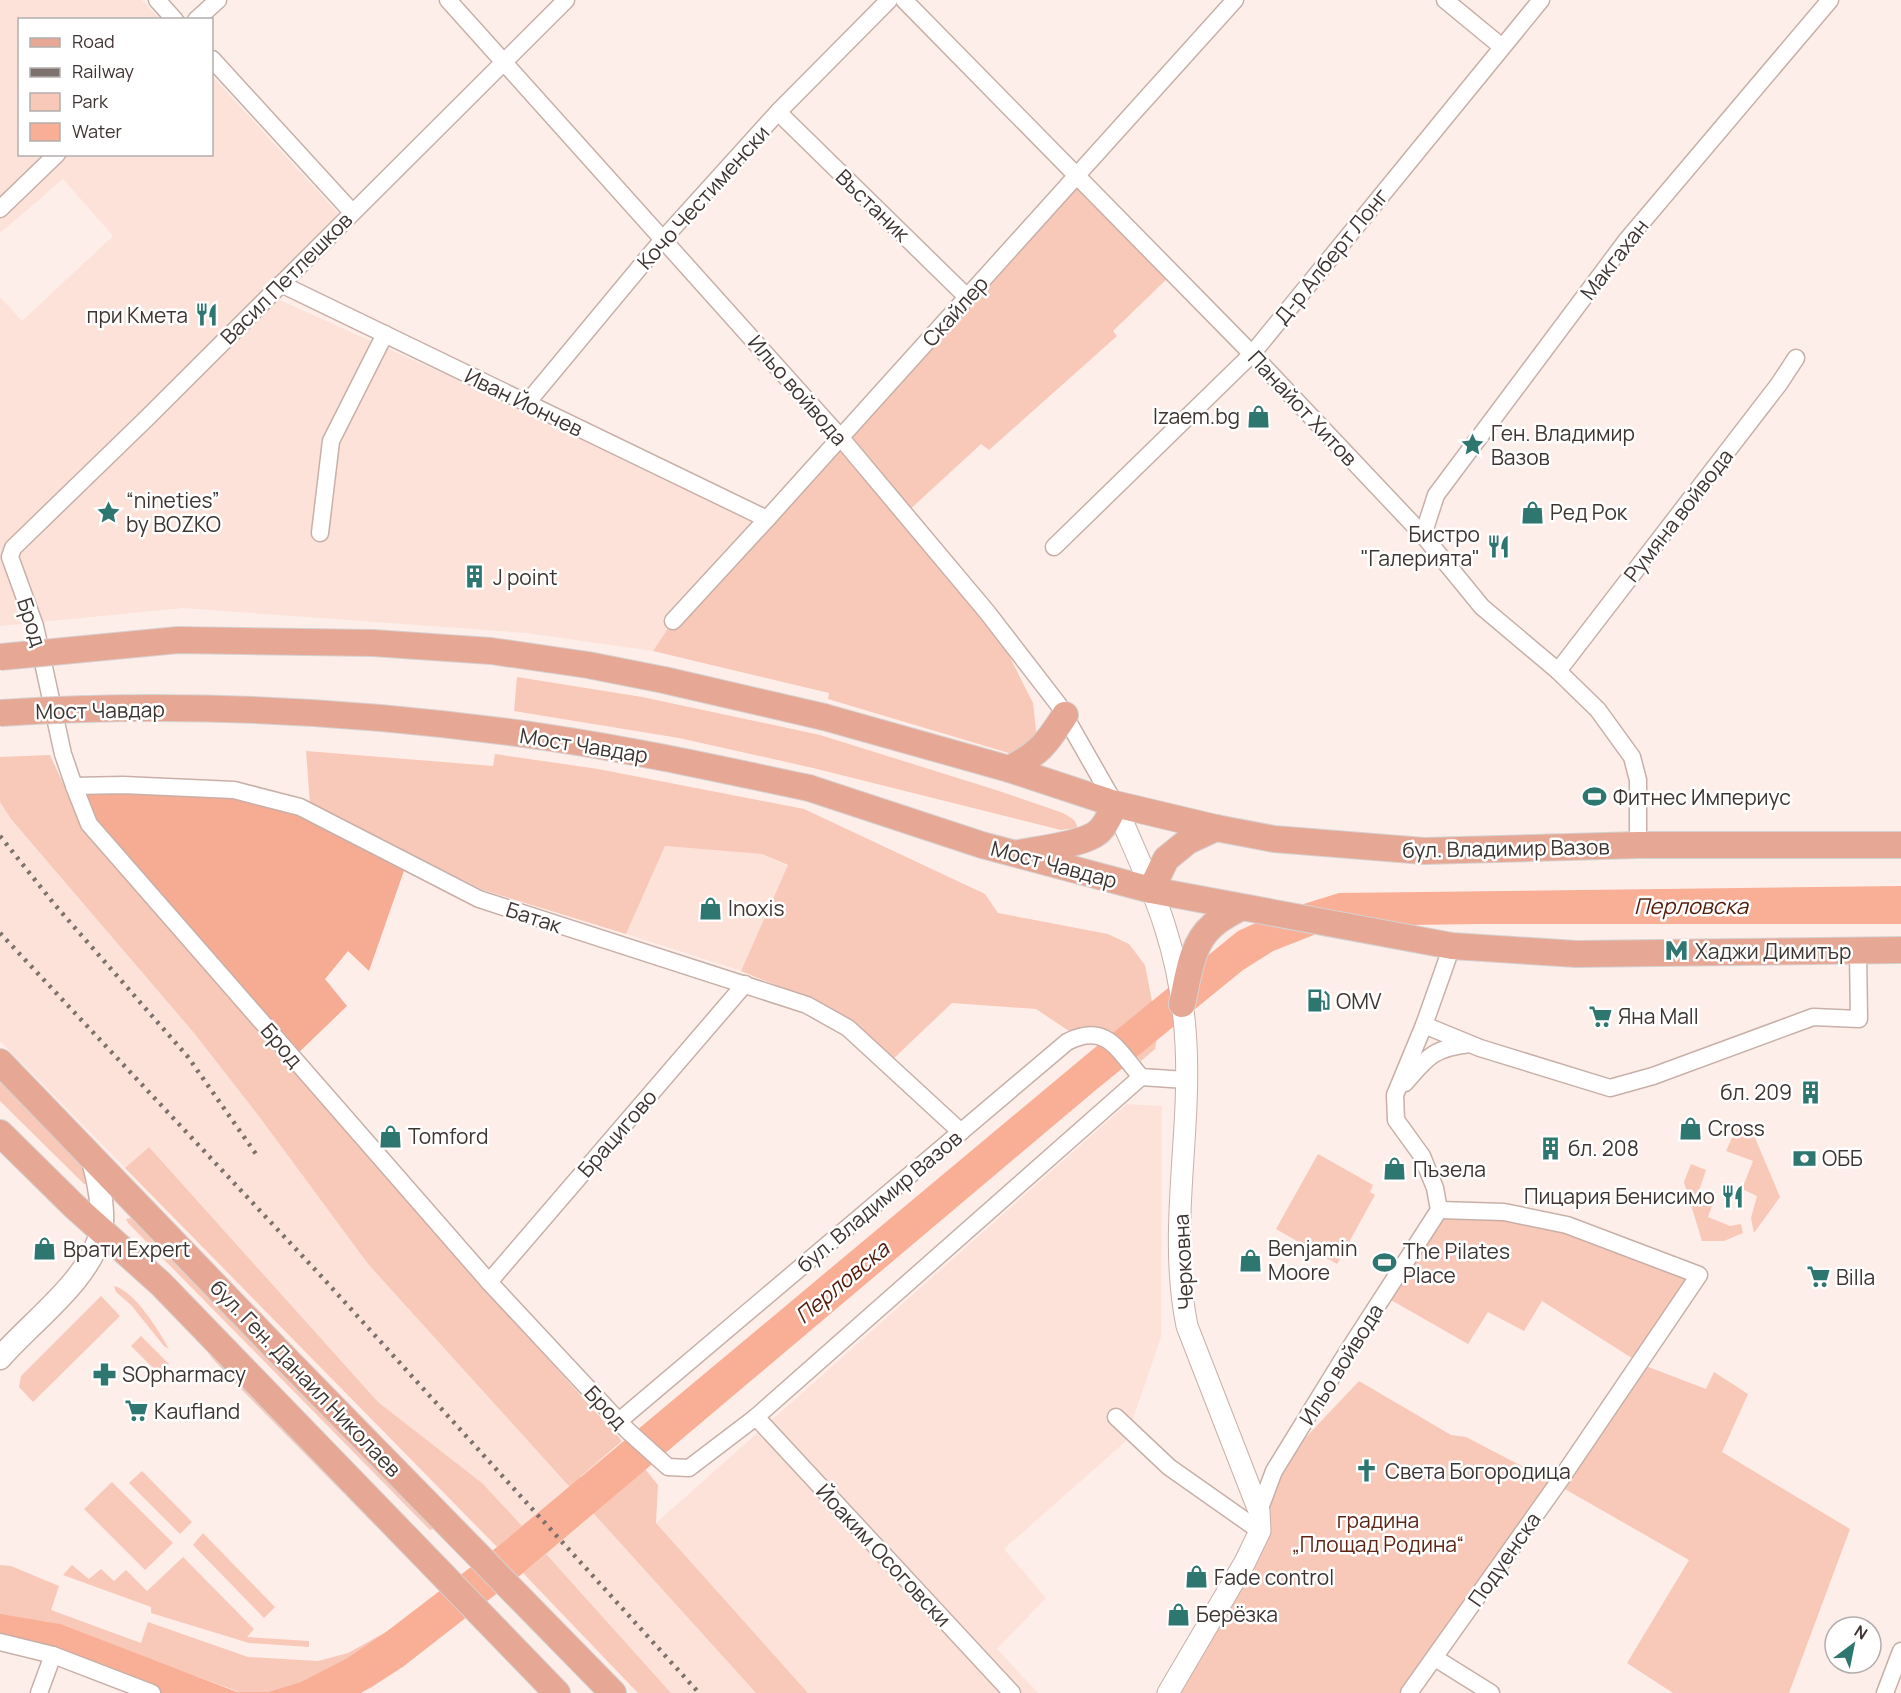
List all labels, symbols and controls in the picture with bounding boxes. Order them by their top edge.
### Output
legend [18,18,213,156]
text: Road [72,29,115,53]
text: Railway [72,59,134,83]
text: Park [72,89,109,113]
text: Water [72,119,122,143]
street label: Кочо Честименски [631,119,775,275]
street label: Въстаник [830,163,916,248]
street label: Д-р Алберт Лонг [1267,182,1395,330]
street label: Васил Петлешков [214,206,358,350]
street label: Макгахан [1574,213,1654,305]
street label: Скайлер [916,270,994,352]
place label: при Кмета [86,301,188,329]
restaurant icon: при Кмета [193,302,219,328]
street label: Ильо войвода [742,329,854,451]
street label: Панайот Хитов [1242,344,1364,472]
street label: Иван Йончев [460,361,588,443]
place label: Izaem.bg [1153,402,1240,430]
shop icon: Izaem.bg [1245,403,1271,429]
place label: Ген. Владимир Вазов [1491,419,1635,471]
place icon: Ген. Владимир Вазов [1460,432,1486,458]
street label: Румяна войвода [1617,443,1739,587]
place label: “nineties” by BOZKO [126,486,221,538]
place label: Ред Рок [1550,498,1628,526]
place icon: “nineties” by BOZKO [95,499,121,525]
shop icon: Ред Рок [1519,499,1545,525]
place label: Бистро "Галерията" [1360,520,1480,572]
restaurant icon: Бистро "Галерията" [1485,533,1511,559]
place label: J point [493,563,558,591]
building icon: J point [462,564,488,590]
street label: Брод [11,594,53,650]
street label: Мост Чавдар [35,695,165,725]
street label: Мост Чавдар [518,721,650,769]
place label: Фитнес Империус [1613,783,1791,811]
sports icon: Фитнес Империус [1582,784,1608,810]
street label: бул. Владимир Вазов [1402,832,1610,864]
street label: Мост Чавдар [988,834,1120,894]
water label: Перловска [1634,891,1750,921]
place label: Inoxis [728,894,785,922]
street label: Батак [503,895,566,939]
shop icon: Inoxis [697,895,723,921]
place label: Хаджи Димитър [1695,937,1851,965]
metro station icon: Хаджи Димитър [1664,938,1690,964]
place label: OMV [1336,987,1382,1015]
fuel station icon: OMV [1305,988,1331,1014]
place label: Яна Mall [1618,1002,1699,1030]
supermarket icon: Яна Mall [1587,1003,1613,1029]
street label: Брод [255,1017,309,1073]
place label: бл. 209 [1720,1078,1792,1106]
building icon: бл. 209 [1797,1079,1823,1105]
street label: Брацигово [571,1083,663,1183]
place label: Cross [1708,1114,1765,1142]
shop icon: Cross [1677,1115,1703,1141]
place label: Tomford [408,1122,488,1150]
shop icon: Tomford [377,1123,403,1149]
street label: бул. Владимир Вазов [791,1124,967,1278]
place label: бл. 208 [1568,1134,1639,1162]
building icon: бл. 208 [1537,1135,1563,1161]
place label: ОББ [1822,1144,1863,1172]
bank icon: ОББ [1791,1145,1817,1171]
place label: Пъзела [1413,1155,1486,1183]
shop icon: Пъзела [1382,1156,1408,1182]
place label: Пицария Бенисимо [1524,1182,1715,1210]
restaurant icon: Пицария Бенисимо [1720,1183,1746,1209]
street label: Черковна [1167,1213,1199,1311]
water label: Перловска [789,1233,897,1330]
place label: Benjamin Moore [1268,1234,1357,1286]
place label: Врати Expert [63,1235,190,1263]
shop icon: Врати Expert [32,1236,58,1262]
place label: The Pilates Place [1403,1237,1510,1289]
shop icon: Benjamin Moore [1237,1247,1263,1273]
sports icon: The Pilates Place [1372,1250,1398,1276]
place label: Billa [1836,1263,1875,1291]
supermarket icon: Billa [1805,1264,1831,1290]
street label: бул. Ген. Данаил Николаев [204,1273,408,1483]
street label: Ильо войвода [1293,1298,1389,1430]
place label: SOpharmacy [122,1360,246,1388]
pharmacy icon: SOpharmacy [91,1361,117,1387]
street label: Брод [579,1379,633,1435]
place label: Kaufland [154,1397,240,1425]
supermarket icon: Kaufland [123,1398,149,1424]
place label: Света Богородица [1385,1457,1571,1485]
church icon: Света Богородица [1354,1458,1380,1484]
street label: Йоаким Осоговски [810,1478,958,1632]
park label: градина „Площад Родина“ [1292,1506,1464,1558]
street label: Подуенска [1461,1506,1547,1612]
place label: Fade control [1214,1563,1334,1591]
shop icon: Fade control [1183,1564,1209,1590]
place label: Берёзка [1196,1600,1278,1628]
shop icon: Берёзка [1165,1601,1191,1627]
north arrow [1823,1615,1883,1675]
text: N [1850,1620,1872,1645]

